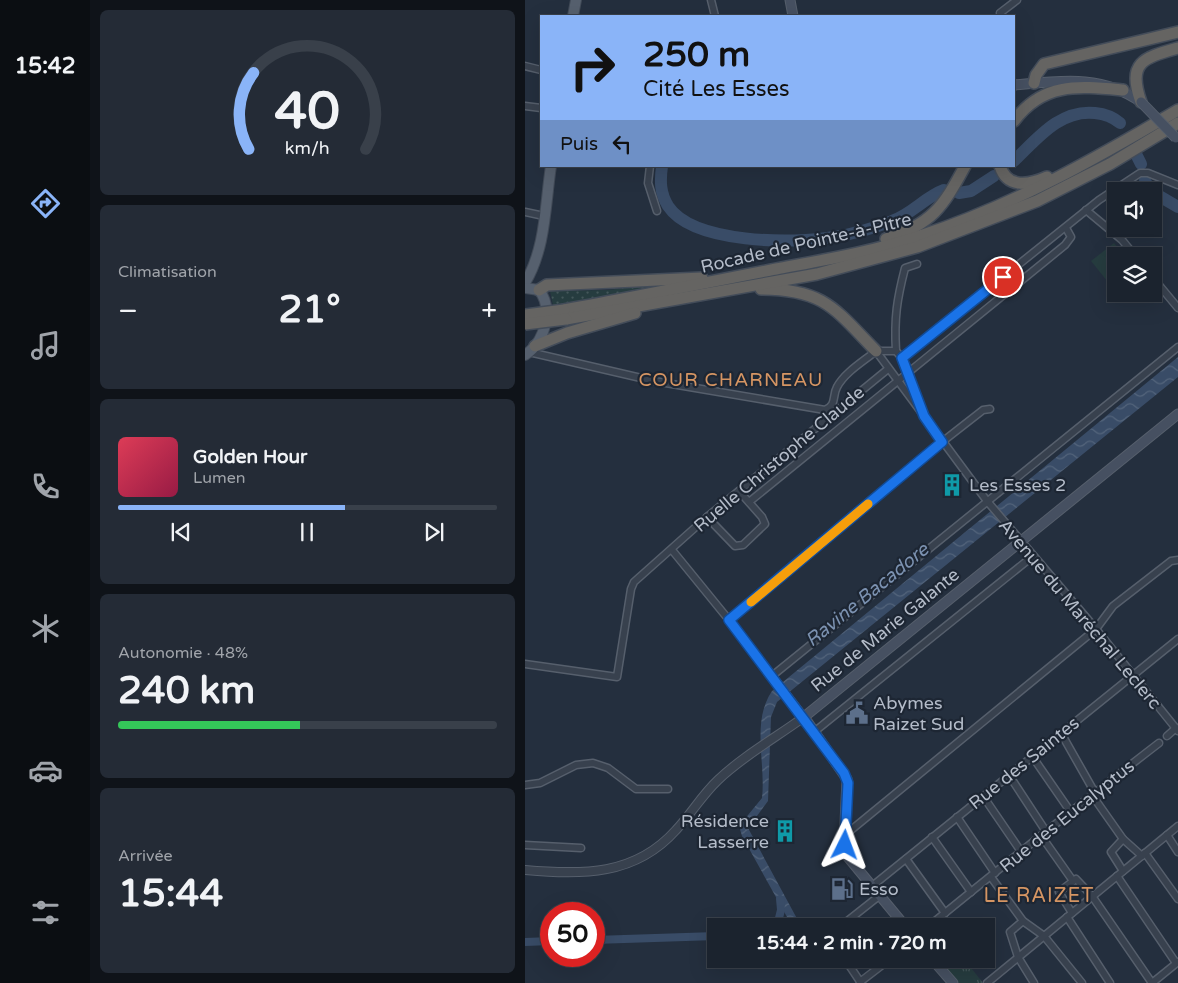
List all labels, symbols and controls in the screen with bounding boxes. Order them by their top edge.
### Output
text: 250 m [643,34,750,76]
icon: right [560,35,625,100]
text: 15:42 [15,53,75,79]
text: Cité Les Esses [643,76,790,102]
text: 40 [275,80,340,143]
icon: left [608,130,636,158]
text: Puis [560,133,598,155]
text: km/h [285,138,330,159]
map controls [1107,182,1162,302]
button: sound [1107,182,1162,237]
icon: directions [28,186,63,221]
street label: Rocade de Pointe-à-Pitre [698,208,914,278]
button: layers [1107,247,1162,302]
pin [982,256,1024,298]
text: Climatisation [118,262,217,282]
icon: arrive [989,263,1017,291]
text: 21° [279,287,341,333]
text: − [118,294,138,328]
text: + [481,294,497,328]
icon: music [28,328,63,363]
district label: COUR CHARNEAU [639,369,823,391]
street label: Ruelle Christophe Claude [689,381,869,537]
text: Golden Hour [193,446,307,468]
text: Lumen [193,468,245,488]
icon: phone [28,469,63,504]
building icon: Les Esses 2 [939,472,965,498]
place label: Les Esses 2 [969,474,1066,496]
street label: Avenue du Maréchal Leclerc [994,515,1166,713]
icon: previous [167,518,195,546]
icon: pause [293,518,321,546]
icon: next [420,518,448,546]
water label: Ravine Bacadore [801,538,934,651]
street label: Rue de Marie Galante [806,563,964,697]
icon: climate [28,611,63,646]
text: Autonomie · 48% [118,643,248,663]
text: 240 km [118,668,255,714]
place label: Abymes Raizet Sud [873,692,964,735]
public building icon: Abymes Raizet Sud [844,700,870,726]
street label: Rue des Saintes [964,712,1084,814]
icon: car [28,753,63,788]
street label: Rue des Eucalyptus [995,755,1139,877]
place label: Résidence Lasserre [681,810,769,853]
building icon: Résidence Lasserre [772,818,798,844]
position arrow [818,818,870,870]
text: Arrivée [118,846,173,866]
text: 15:44 [118,871,223,917]
fuel station icon: Esso [829,876,855,902]
place label: Esso [859,878,899,900]
district label: LE RAIZET [983,884,1095,908]
icon: filters [28,895,63,930]
speed limit sign: 50 [540,902,605,967]
text: 15:44 · 2 min · 720 m [755,932,947,954]

